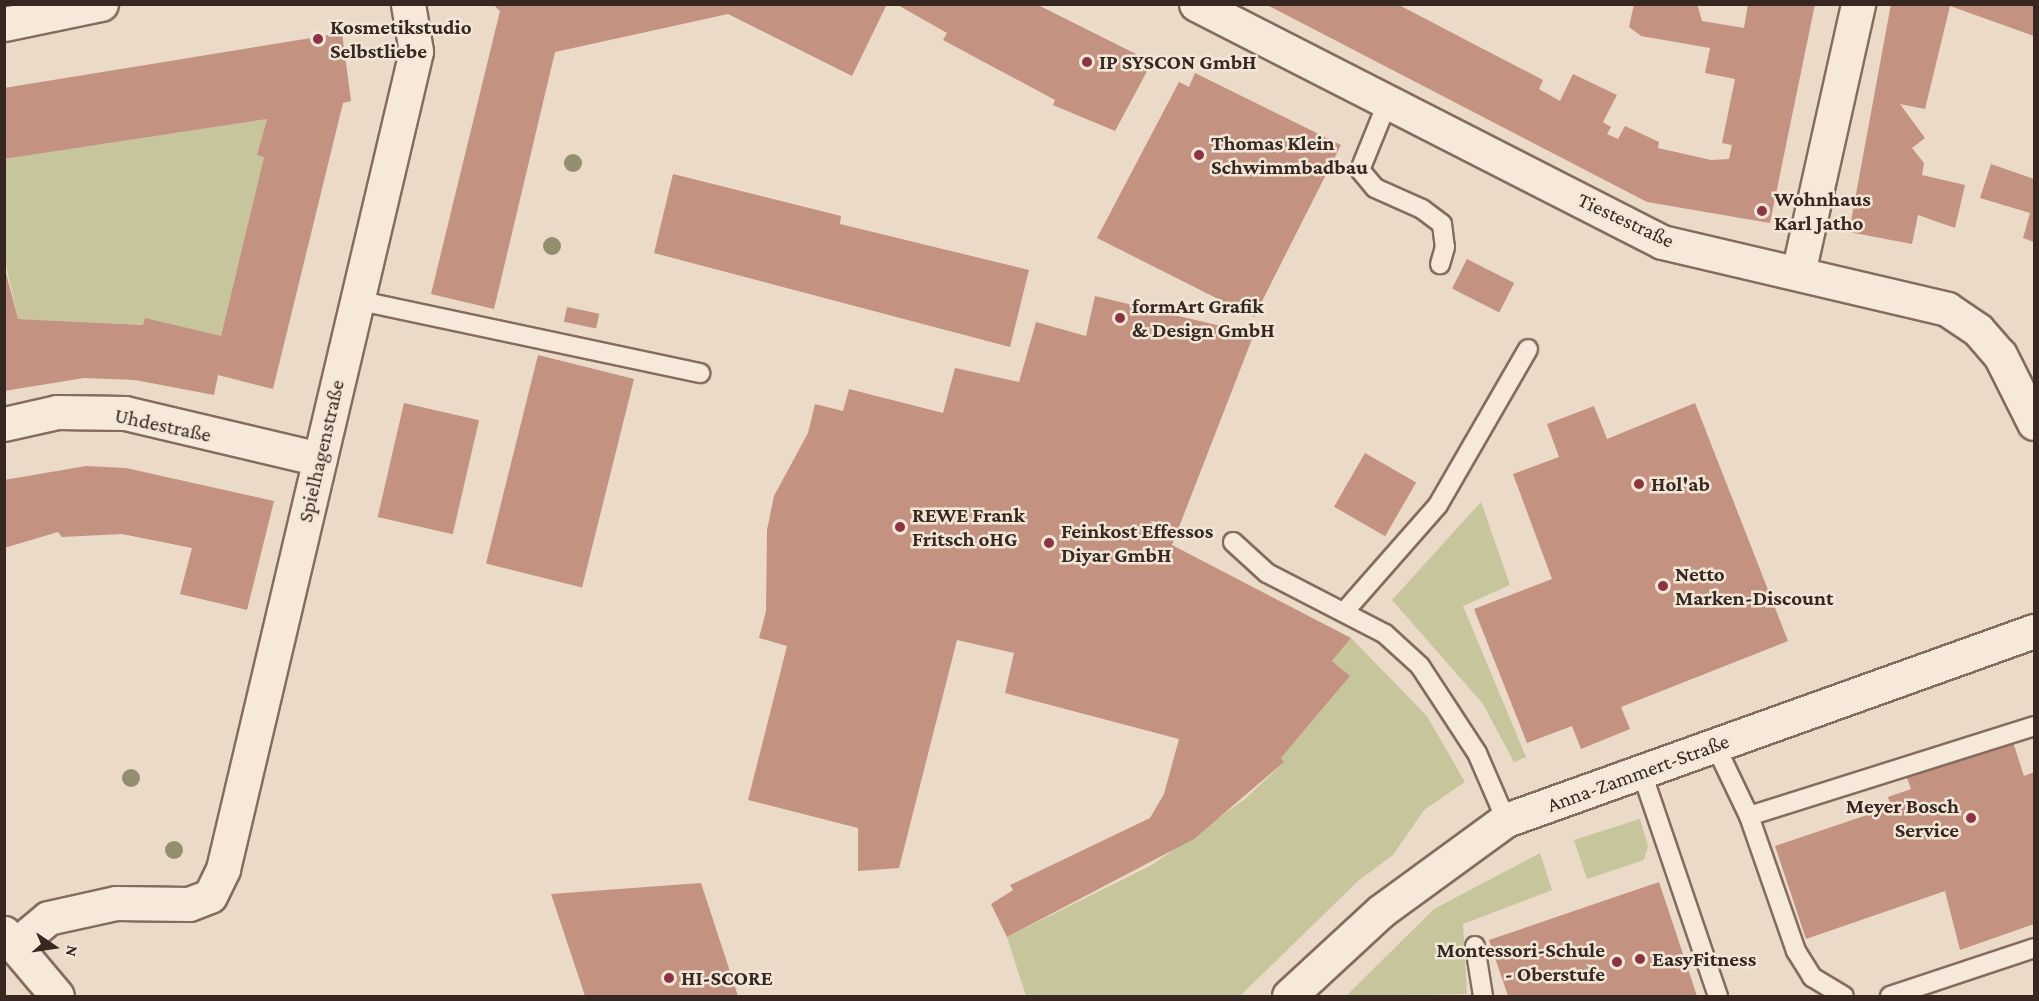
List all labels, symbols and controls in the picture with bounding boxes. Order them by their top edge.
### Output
place label: Kosmetikstudio Selbstliebe [330,14,472,64]
marker: Kosmetikstudio Selbstliebe [311,32,325,46]
place label: IP SYSCON GmbH [1099,49,1256,75]
marker: IP SYSCON GmbH [1080,55,1094,69]
place label: Thomas Klein Schwimmbadbau [1211,130,1368,180]
marker: Thomas Klein Schwimmbadbau [1192,148,1206,162]
place label: Wohnhaus Karl Jatho [1774,186,1871,236]
street label: Tiestestraße [1574,187,1678,253]
marker: Wohnhaus Karl Jatho [1755,204,1769,218]
place label: formArt Grafik & Design GmbH [1132,293,1275,343]
marker: formArt Grafik & Design GmbH [1113,311,1127,325]
street label: Spielhagenstraße [292,377,350,525]
street label: Uhdestraße [112,402,214,448]
place label: Hol'ab [1651,471,1710,497]
marker: Hol'ab [1632,477,1646,491]
place label: REWE Frank Fritsch oHG [912,502,1025,552]
place label: Feinkost Effessos Diyar GmbH [1061,518,1213,568]
marker: REWE Frank Fritsch oHG [893,520,907,534]
marker: Feinkost Effessos Diyar GmbH [1042,536,1056,550]
place label: Netto Marken-Discount [1675,561,1834,611]
marker: Netto Marken-Discount [1656,579,1670,593]
street label: Anna-Zammert-Straße [1544,728,1732,818]
place label: Meyer Bosch Service [1846,793,1959,843]
marker: Meyer Bosch Service [1964,811,1978,825]
north arrow [24,917,84,977]
place label: Montessori-Schule - Oberstufe [1436,937,1605,987]
text: N [63,944,82,958]
place label: EasyFitness [1652,946,1756,972]
marker: EasyFitness [1633,952,1647,966]
marker: Montessori-Schule - Oberstufe [1610,955,1624,969]
place label: HI-SCORE [681,965,773,991]
marker: HI-SCORE [662,971,676,985]

